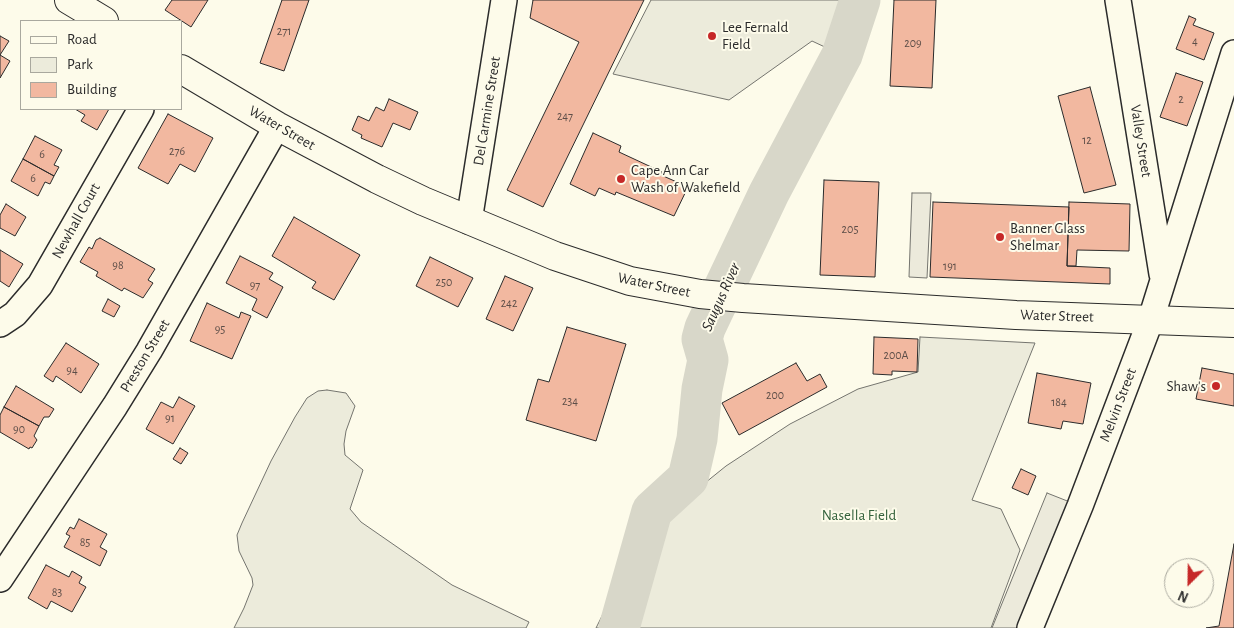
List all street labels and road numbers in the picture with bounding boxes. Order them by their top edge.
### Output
street label: Del Carmine Street [469,55,505,167]
street label: Water Street [246,102,318,154]
street label: Valley Street [1126,103,1156,179]
street label: Newhall Court [48,180,104,262]
street label: Water Street [616,269,692,301]
street label: Water Street [1020,306,1094,326]
street label: Preston Street [116,316,174,396]
street label: Melvin Street [1096,366,1140,444]

